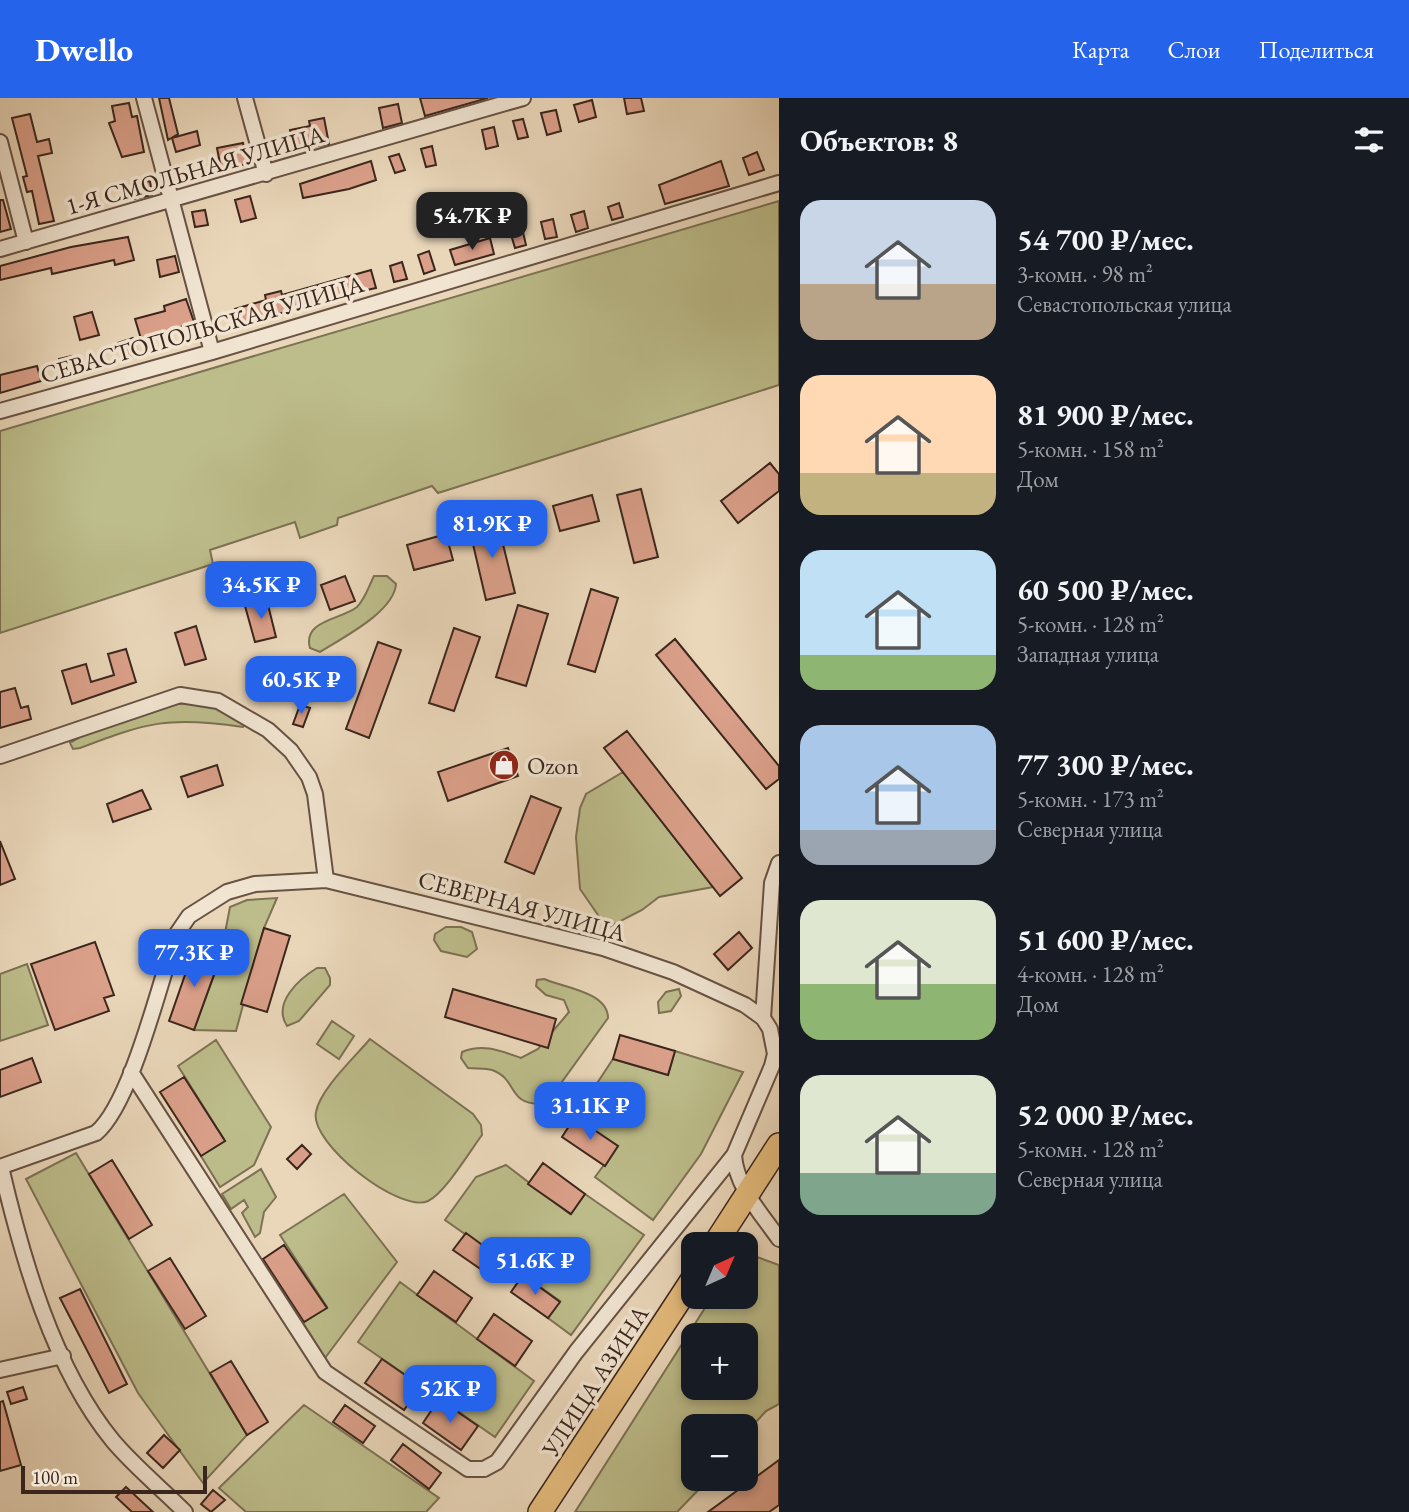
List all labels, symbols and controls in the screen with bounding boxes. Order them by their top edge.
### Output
text: Dwello [35,28,133,71]
text: Карта [1072,34,1129,65]
text: Слои [1167,34,1221,65]
text: Поделиться [1259,34,1374,65]
street label: 1-Я СМОЛЬНАЯ УЛИЦА [62,118,328,222]
text: Объектов: 8 [800,121,958,160]
icon: filters [1350,121,1388,159]
pin: 54.7K ₽ [407,192,537,252]
text: 54.7K ₽ [432,200,512,230]
text: 54 700 ₽/мес. [1017,220,1194,259]
icon: home [856,228,940,312]
text: 3-комн. · 98 m² [1017,259,1153,289]
street label: СЕВАСТОПОЛЬСКАЯ УЛИЦА [37,268,368,390]
text: Севастопольская улица [1017,289,1232,319]
text: 81 900 ₽/мес. [1017,395,1194,434]
icon: home [856,403,940,487]
text: 5-комн. · 158 m² [1017,434,1164,464]
text: Дом [1017,464,1059,494]
pin: 81.9K ₽ [427,500,557,560]
text: 81.9K ₽ [452,508,532,538]
pin: 34.5K ₽ [196,561,326,621]
text: 34.5K ₽ [221,569,301,599]
text: 60 500 ₽/мес. [1017,570,1194,609]
icon: home [856,578,940,662]
text: 5-комн. · 128 m² [1017,609,1164,639]
text: Западная улица [1017,639,1159,669]
pin: 60.5K ₽ [236,656,366,716]
text: 60.5K ₽ [261,664,341,694]
text: 77 300 ₽/мес. [1017,745,1194,784]
shop icon: Ozon [487,748,521,782]
place label: Ozon [527,750,579,781]
icon: home [856,753,940,837]
text: 5-комн. · 173 m² [1017,784,1164,814]
text: Северная улица [1017,814,1163,844]
street label: СЕВЕРНАЯ УЛИЦА [415,863,630,949]
text: 51 600 ₽/мес. [1017,920,1194,959]
icon: home [856,928,940,1012]
pin: 77.3K ₽ [129,930,259,989]
text: 77.3K ₽ [154,937,234,967]
text: 4-комн. · 128 m² [1017,959,1164,989]
text: Дом [1017,989,1059,1019]
pin: 31.1K ₽ [525,1082,655,1142]
text: 31.1K ₽ [550,1090,630,1120]
text: 52 000 ₽/мес. [1017,1095,1194,1134]
icon: home [856,1103,940,1187]
text: 5-комн. · 128 m² [1017,1134,1164,1164]
text: Северная улица [1017,1164,1163,1194]
north arrow [681,1232,758,1309]
map controls [681,1232,758,1491]
pin: 51.6K ₽ [470,1238,600,1297]
text: 51.6K ₽ [495,1245,575,1275]
street label: УЛИЦА АЗИНА [534,1299,656,1463]
button: + [681,1323,758,1400]
pin: 52K ₽ [401,1366,499,1425]
text: 52K ₽ [419,1373,481,1403]
button: − [681,1414,758,1491]
scale bar [21,1463,206,1495]
text: 100 m [32,1465,78,1490]

